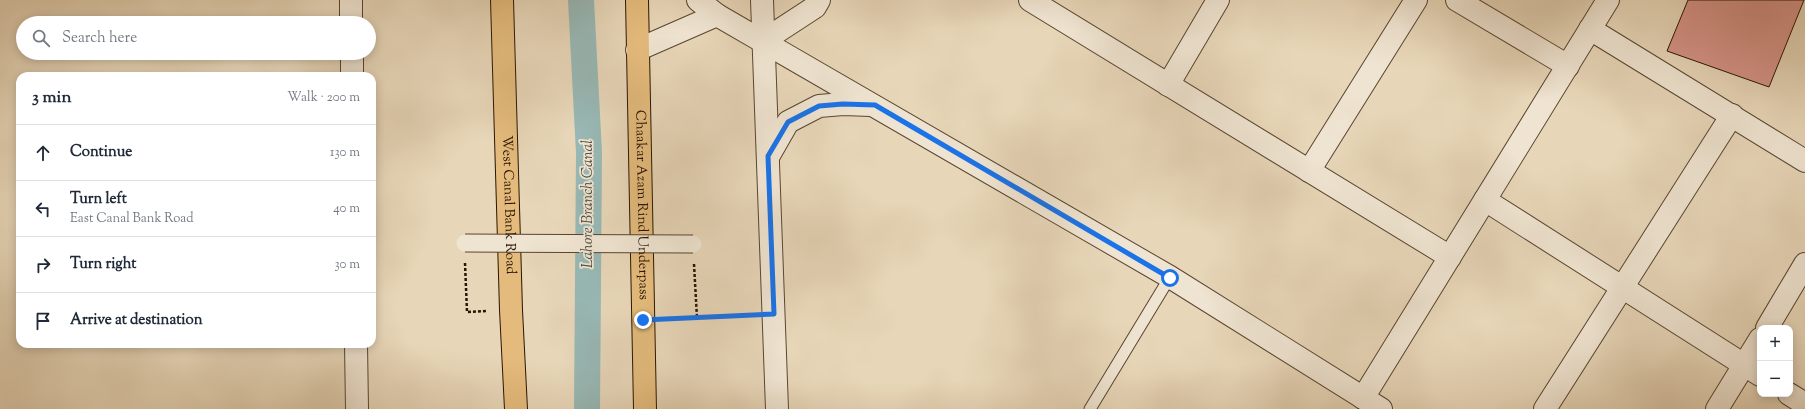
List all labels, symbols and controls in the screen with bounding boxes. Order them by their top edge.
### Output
search box [16,16,376,60]
icon: search [30,27,52,49]
text: Search here [62,28,137,49]
text: 3 min [32,86,71,110]
text: Walk · 200 m [287,89,360,107]
street label: Chaakar Azam Rind Underpass [629,110,653,300]
street label: West Canal Bank Road [496,135,520,275]
water label: Lahore Branch Canal [578,140,599,268]
icon: ahead [32,142,54,164]
text: Continue [70,142,132,163]
text: 130 m [330,144,360,162]
text: Turn left [70,189,127,210]
icon: left [32,198,54,220]
text: 40 m [333,200,360,218]
text: East Canal Bank Road [70,210,193,228]
icon: right [32,254,54,276]
text: Turn right [70,254,136,275]
text: 30 m [334,256,360,274]
route start [1161,269,1179,287]
icon: arrive [32,310,54,332]
text: Arrive at destination [70,310,203,331]
route end [634,311,652,329]
map controls [1757,325,1793,397]
button: + [1757,325,1793,361]
button: − [1757,361,1793,397]

